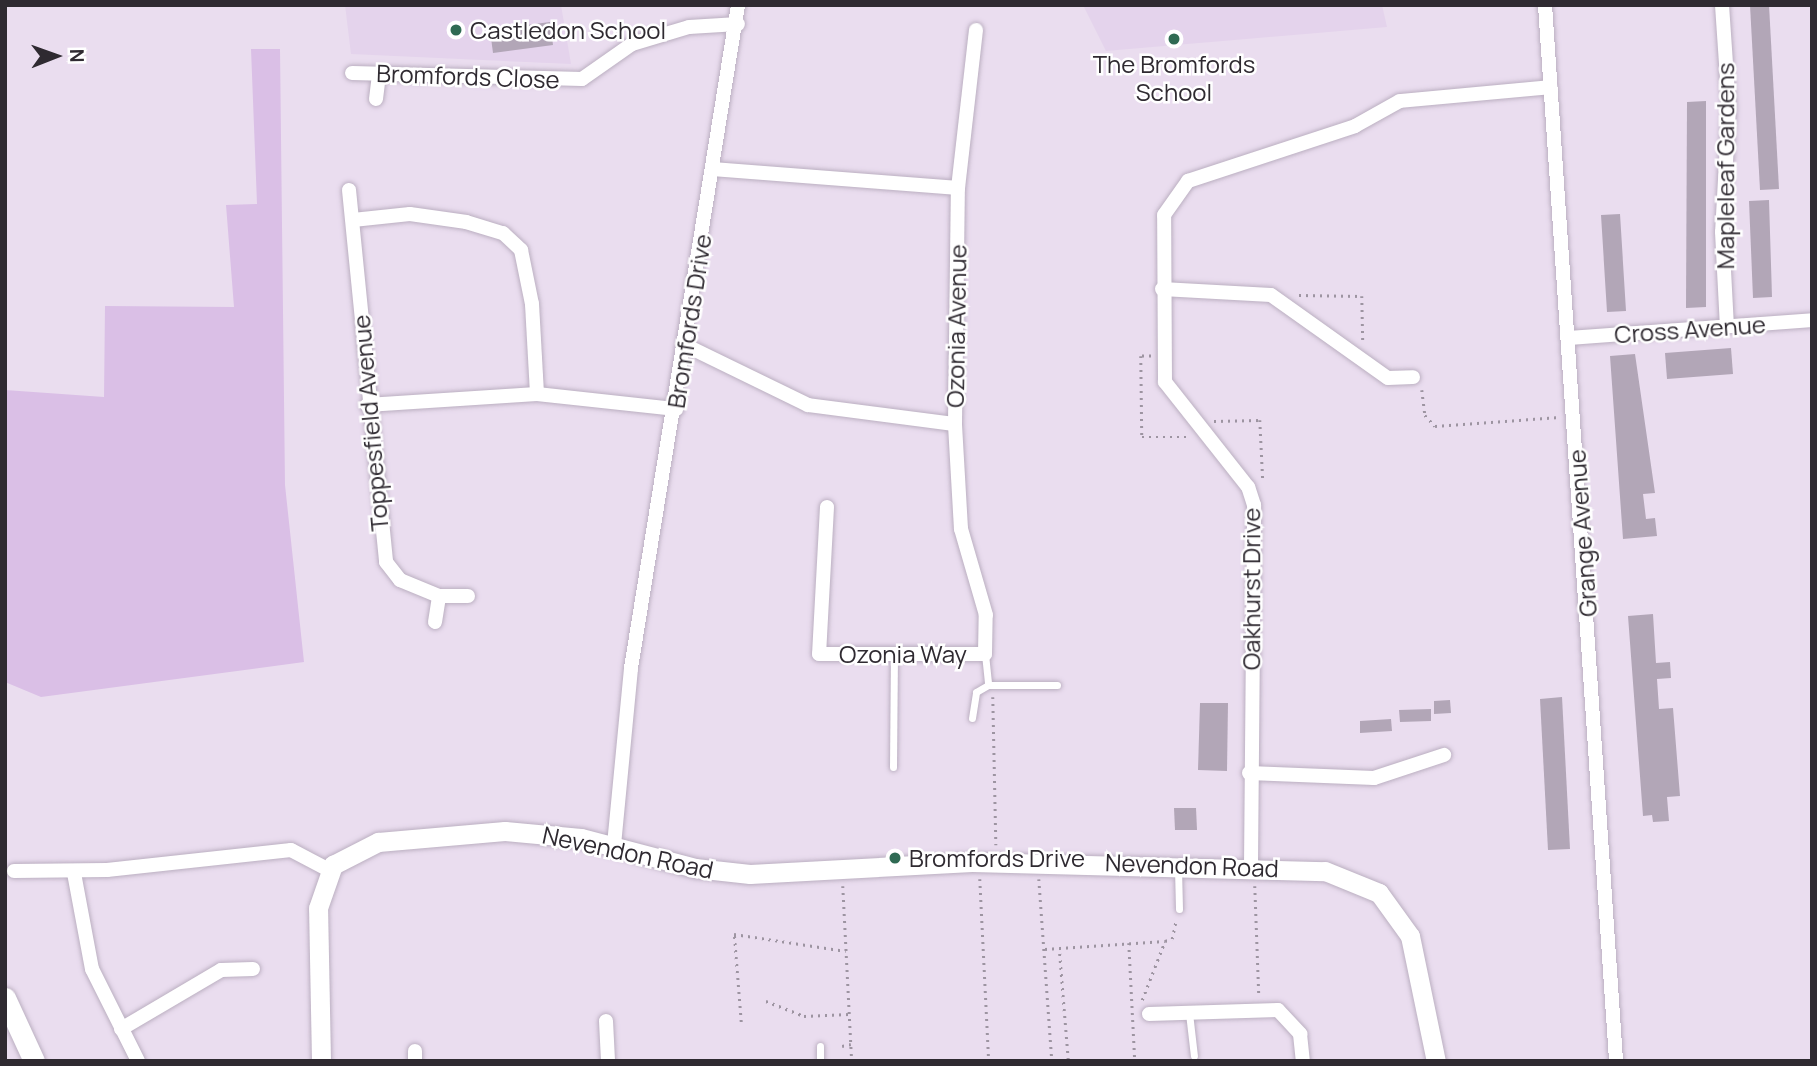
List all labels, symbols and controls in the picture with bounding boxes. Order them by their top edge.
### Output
place label: Castledon School [470,16,666,44]
north arrow [21,21,91,91]
marker: Castledon School [448,22,464,38]
marker: The Bromfords School [1166,31,1182,47]
text: N [64,49,90,63]
place label: The Bromfords School [1093,50,1255,106]
street label: Bromfords Close [376,58,560,94]
street label: Mapleleaf Gardens [1711,63,1739,269]
street label: Bromfords Drive [661,232,717,410]
street label: Ozonia Avenue [940,244,972,408]
street label: Cross Avenue [1613,309,1767,349]
street label: Toppesfield Avenue [346,314,394,532]
street label: Grange Avenue [1562,448,1602,618]
street label: Oakhurst Drive [1237,508,1265,670]
street label: Ozonia Way [839,640,967,668]
street label: Nevendon Road [540,820,716,884]
place label: Bromfords Drive [909,844,1085,872]
street label: Nevendon Road [1105,848,1279,882]
marker: Bromfords Drive [887,850,903,866]

